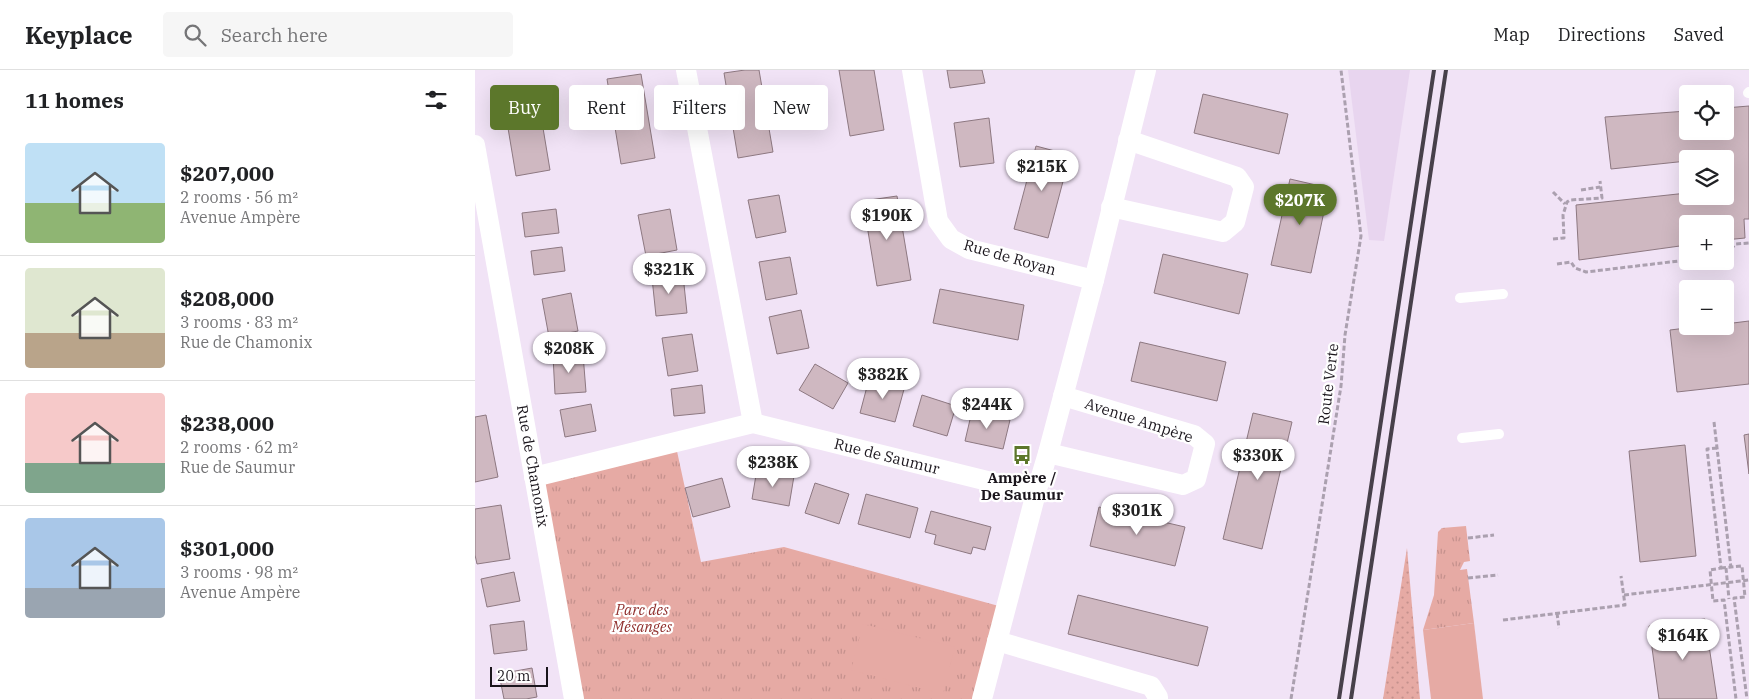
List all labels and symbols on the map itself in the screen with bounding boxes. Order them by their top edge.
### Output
pin: $215K [1007,150,1077,192]
pin: $207K [1265,184,1335,226]
pin: $190K [852,198,922,241]
street label: Rue de Royan [962,235,1059,279]
pin: $321K [634,252,704,295]
pin: $208K [534,332,604,374]
street label: Route Verte [1314,342,1342,426]
pin: $382K [848,358,918,400]
pin: $244K [952,388,1022,430]
street label: Avenue Ampère [1082,394,1196,446]
street label: Rue de Chamonix [513,403,553,529]
street label: Rue de Saumur [832,434,942,478]
pin: $330K [1223,438,1293,481]
bus stop icon: Ampère / De Saumur [1011,444,1033,466]
pin: $238K [738,446,808,488]
place label: Ampère / De Saumur [981,468,1064,504]
pin: $301K [1102,494,1172,536]
park label: Parc des Mésanges [611,600,672,636]
pin: $164K [1648,618,1718,661]
scale bar [490,664,547,687]

